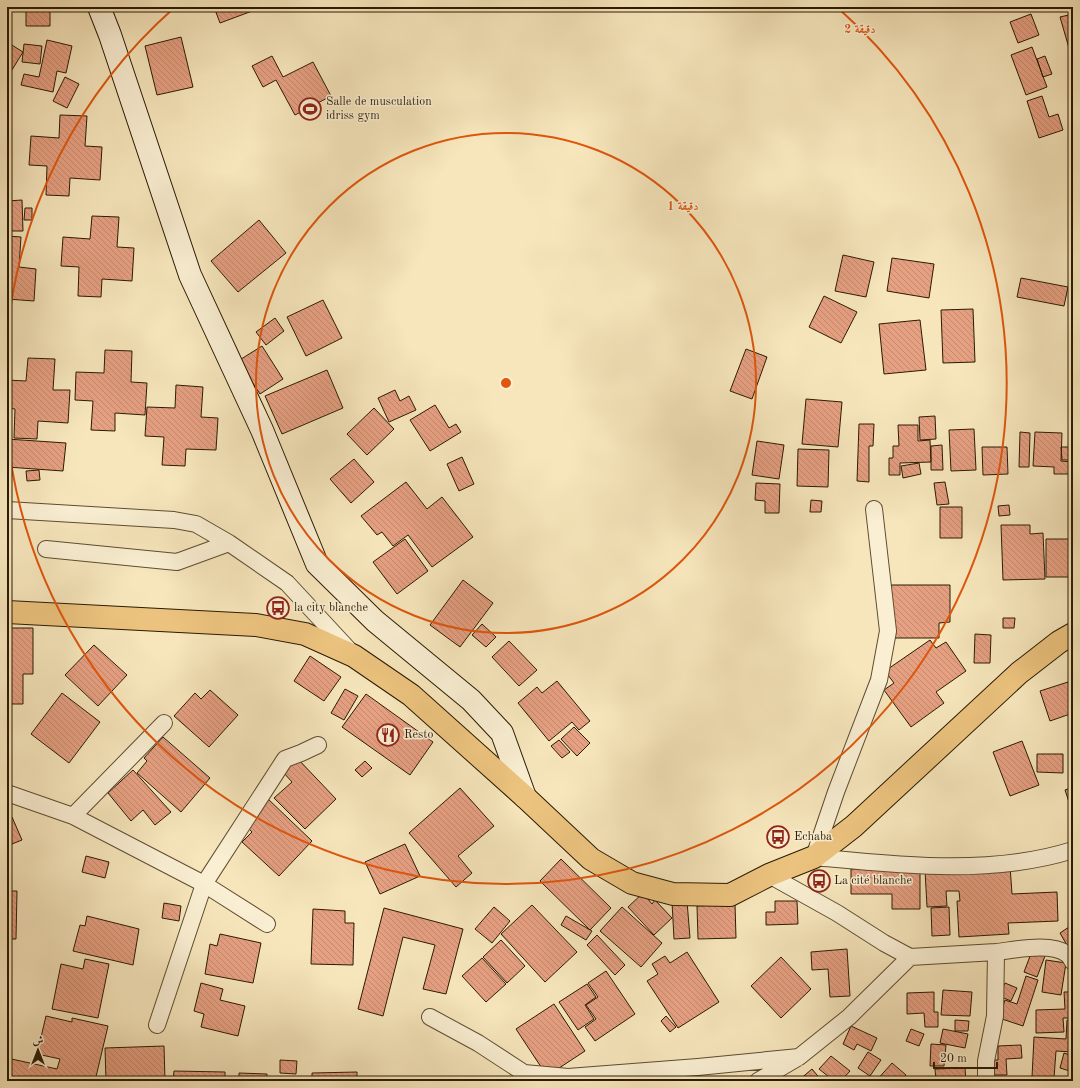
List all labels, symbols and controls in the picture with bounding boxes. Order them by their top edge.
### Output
text: 2 دقيقة [844,24,876,36]
sports icon: Salle de musculation idriss gym [297,96,323,122]
place label: Salle de musculation idriss gym [326,96,432,122]
text: 1 دقيقة [667,201,699,213]
centre of rings [499,376,513,390]
bus stop icon: la city blanche [265,595,291,621]
place label: la city blanche [294,602,368,614]
restaurant icon: Resto [375,722,401,748]
place label: Resto [404,729,434,741]
bus stop icon: Echaba [765,824,791,850]
place label: Echaba [794,831,832,843]
bus stop icon: La cité blanche [806,868,832,894]
place label: La cité blanche [834,875,912,887]
north arrow [18,1030,58,1070]
text: ش [33,1036,44,1047]
scale bar [934,1044,997,1070]
text: 20 m [940,1053,967,1065]

